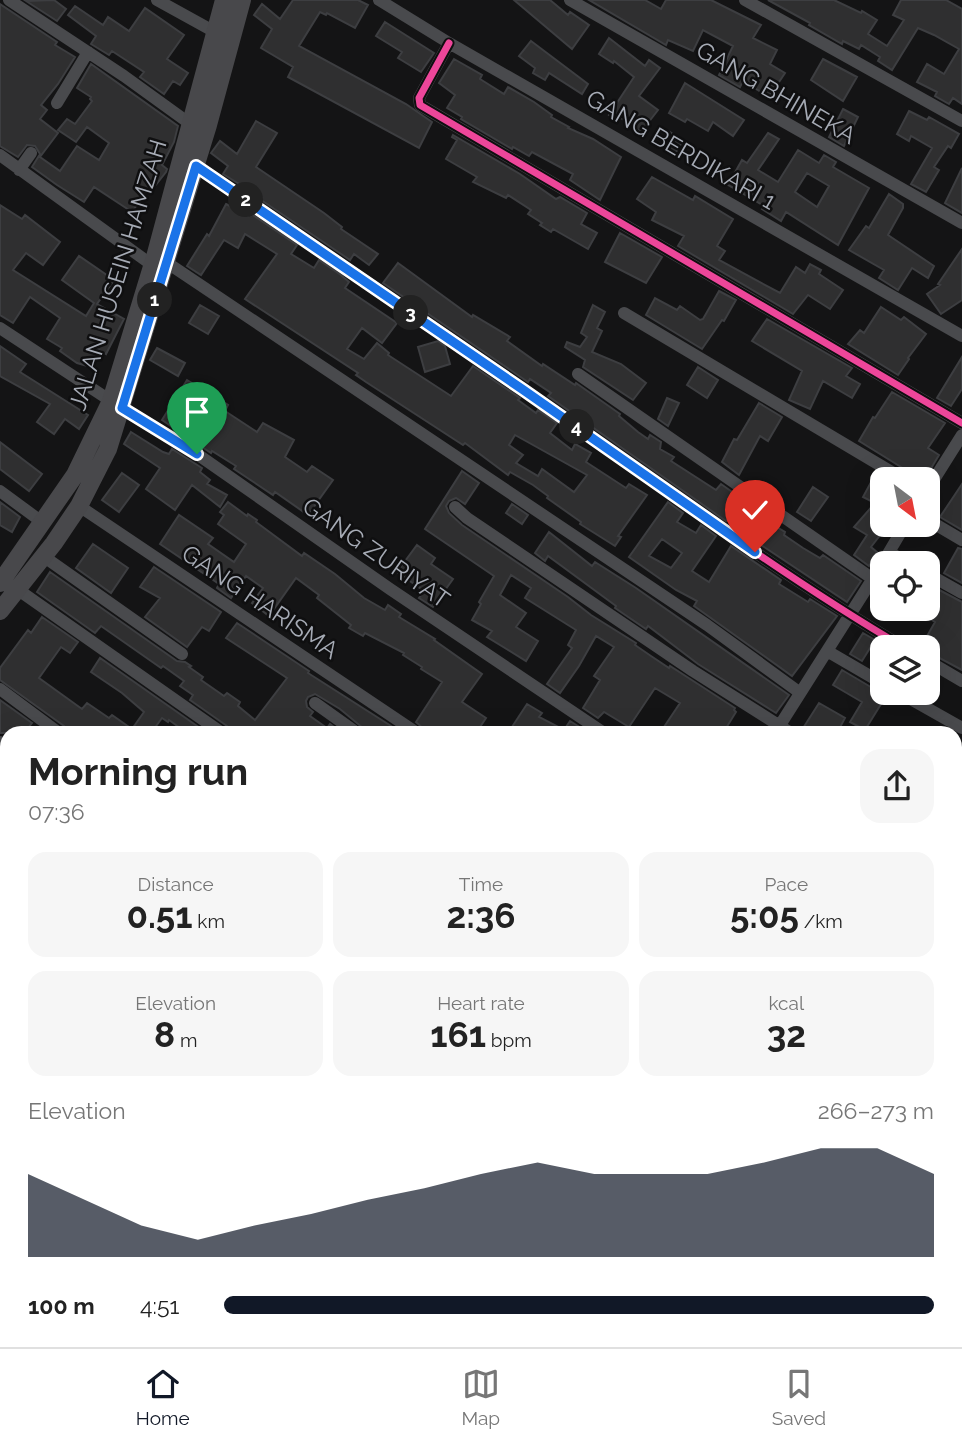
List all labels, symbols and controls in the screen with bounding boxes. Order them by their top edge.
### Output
street label: GANG BHINEKA [691,35,861,150]
street label: GANG BERDIKARI 1 [581,83,781,216]
street label: JALAN HUSEIN HAMZAH [62,136,173,414]
pin: 2 [229,182,264,218]
text: 2 [240,188,251,210]
pin: 1 [138,282,172,318]
text: 1 [150,288,159,310]
pin: 3 [394,296,428,330]
text: 3 [405,301,416,323]
pin [167,382,227,454]
icon: arrive [178,393,216,431]
pin: 4 [560,410,594,444]
text: 4 [571,415,582,437]
north arrow [870,467,940,537]
map controls [870,467,940,705]
pin [725,480,785,552]
street label: GANG ZURIYAT [297,491,456,614]
icon: check [736,491,774,529]
street label: GANG HARISMA [176,538,344,665]
button: locate [870,551,940,621]
button: layers [870,635,940,705]
text: Morning run [28,749,248,794]
button: share [860,749,934,823]
text: 07:36 [28,798,85,825]
text: Distance [138,873,214,895]
text: Time [459,873,503,895]
text: Pace [765,873,808,895]
text: 0.51 [126,895,192,936]
text: 2:36 [446,895,516,936]
text: 5:05 [730,895,799,936]
text: km [192,910,225,932]
text: /km [799,910,843,932]
text: Elevation [135,992,216,1014]
text: Heart rate [437,992,525,1014]
text: kcal [769,992,804,1014]
text: 8 [154,1014,175,1055]
text: 161 [430,1014,486,1055]
text: 32 [767,1014,806,1055]
text: m [175,1029,197,1051]
text: bpm [486,1029,532,1051]
text: Elevation [28,1097,126,1124]
text: 266–273 m [818,1097,934,1124]
text: 100 m [28,1292,95,1319]
text: 4:51 [140,1292,179,1319]
tab: Home [136,1365,190,1429]
tab: Map [461,1365,500,1429]
tab: Saved [772,1365,826,1429]

